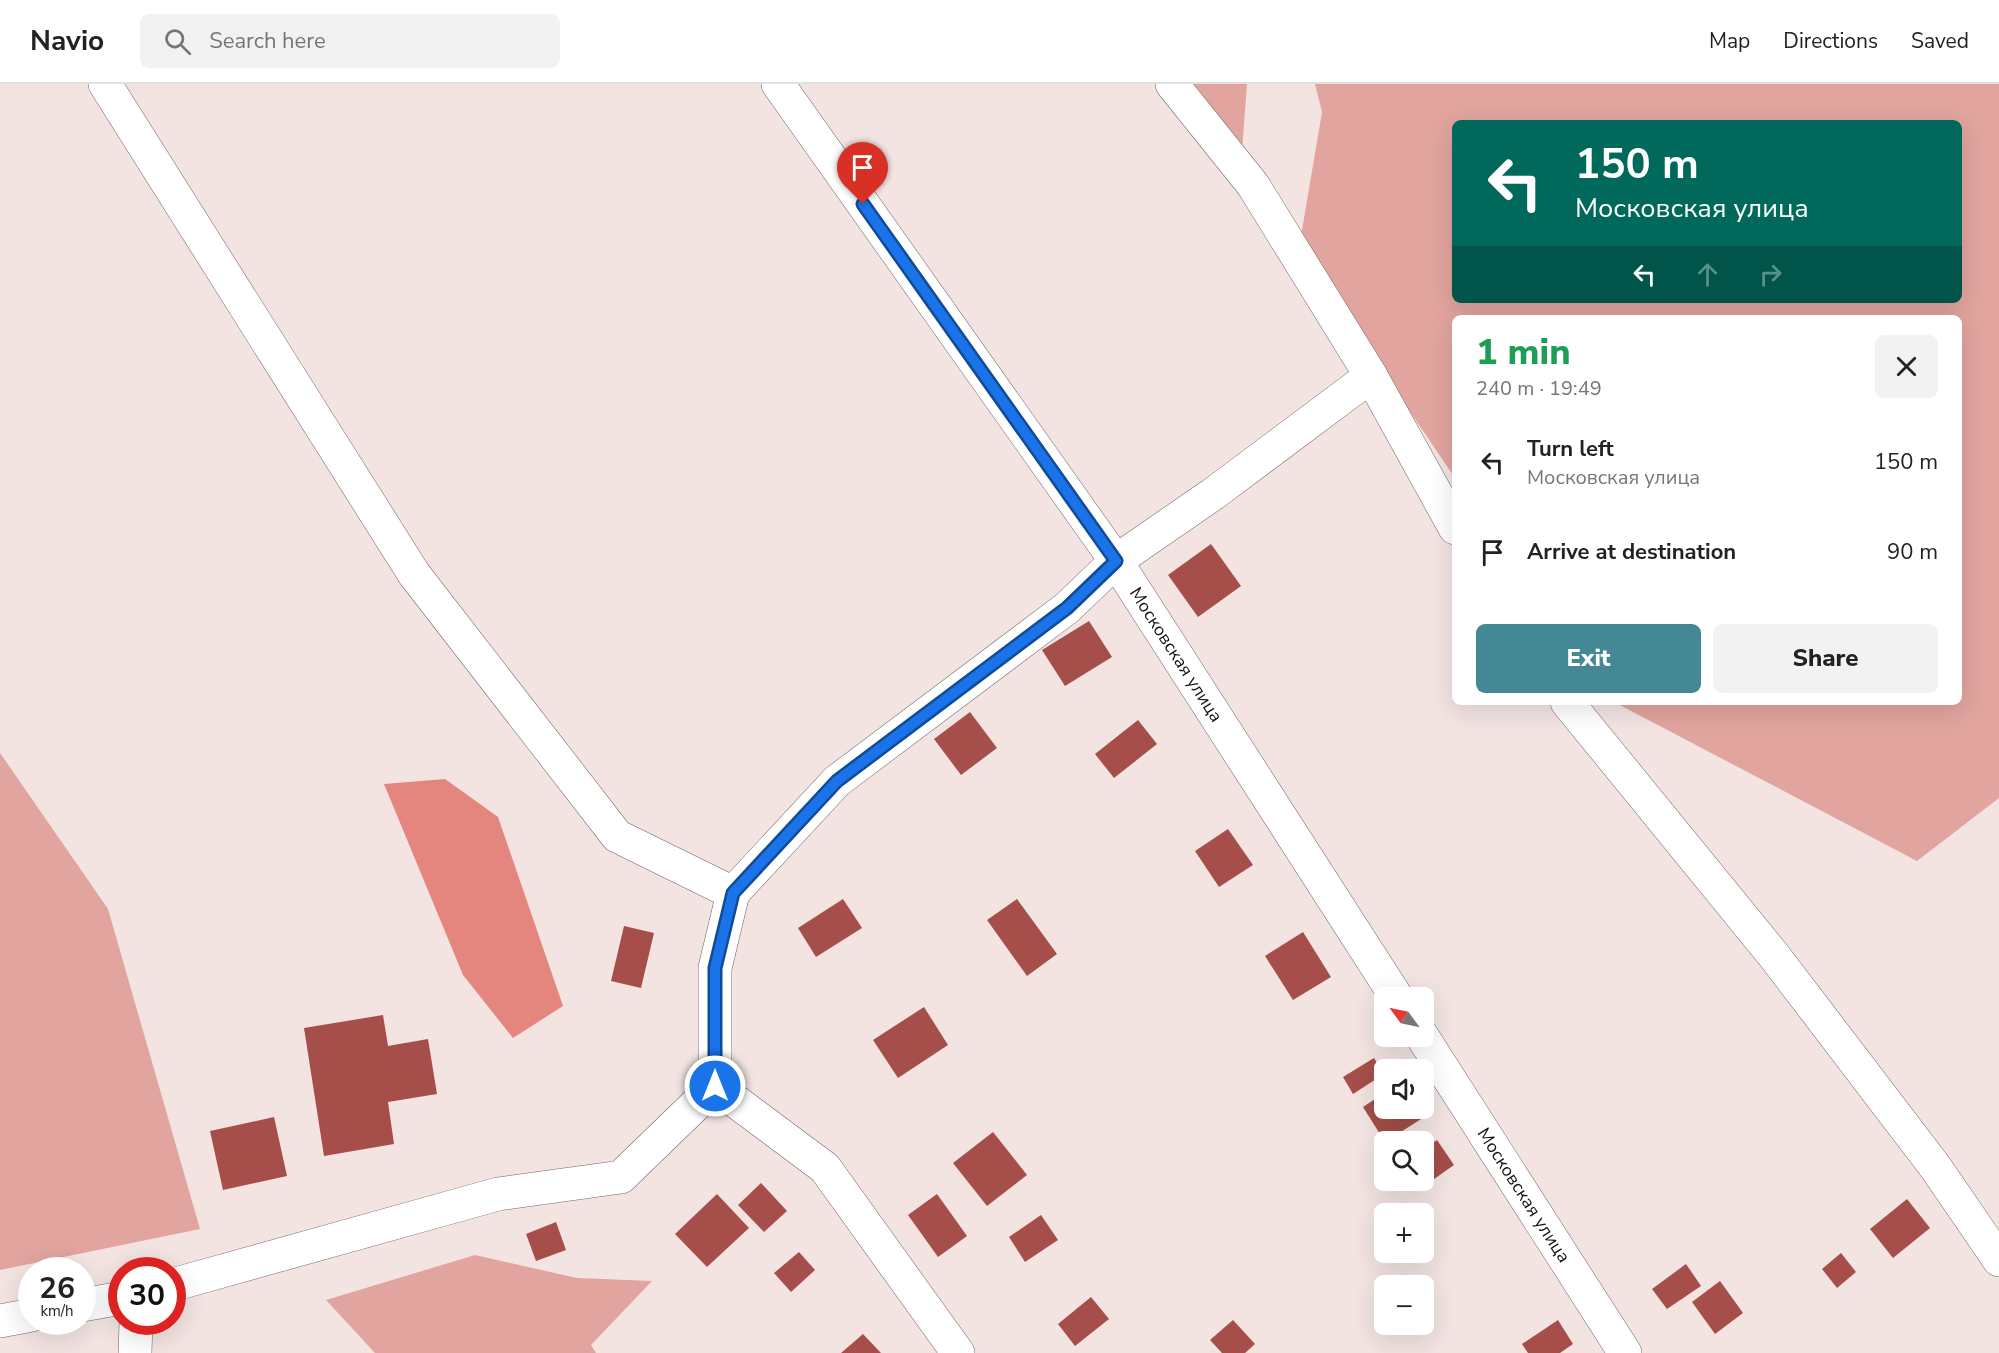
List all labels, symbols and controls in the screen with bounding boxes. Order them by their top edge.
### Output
search box [140,14,560,68]
text: Navio [30,22,104,60]
icon: search [161,25,194,58]
text: Search here [209,26,326,56]
text: Map [1709,27,1750,55]
text: Directions [1783,27,1878,55]
text: Saved [1911,27,1969,55]
text: 150 m [1575,136,1699,193]
pin [837,142,888,204]
icon: left [1476,144,1554,222]
icon: arrive [846,151,879,184]
text: Московская улица [1575,190,1809,227]
icon: left [1628,258,1661,291]
icon: ahead [1691,258,1724,291]
icon: right [1754,258,1787,291]
text: 1 min [1476,328,1571,377]
button: close [1875,335,1938,398]
text: 240 m · 19:49 [1476,375,1602,402]
text: Turn left [1527,434,1614,464]
icon: left [1476,446,1509,479]
text: 150 m [1874,447,1938,477]
text: Московская улица [1527,464,1700,491]
icon: arrive [1476,536,1509,569]
text: Arrive at destination [1527,537,1736,567]
text: 90 m [1887,537,1938,567]
street label: Московская улица [1124,583,1228,727]
button: Exit [1476,624,1701,693]
button: Share [1713,624,1938,693]
north arrow [1374,987,1434,1047]
map controls [1374,987,1434,1335]
position arrow [683,1054,747,1118]
button: sound [1374,1059,1434,1119]
street label: Московская улица [1472,1123,1576,1267]
button: search [1374,1131,1434,1191]
button: + [1374,1203,1434,1263]
speed limit sign: 30 [108,1257,186,1335]
text: 26 [39,1268,75,1309]
button: − [1374,1275,1434,1335]
text: km/h [40,1301,74,1321]

